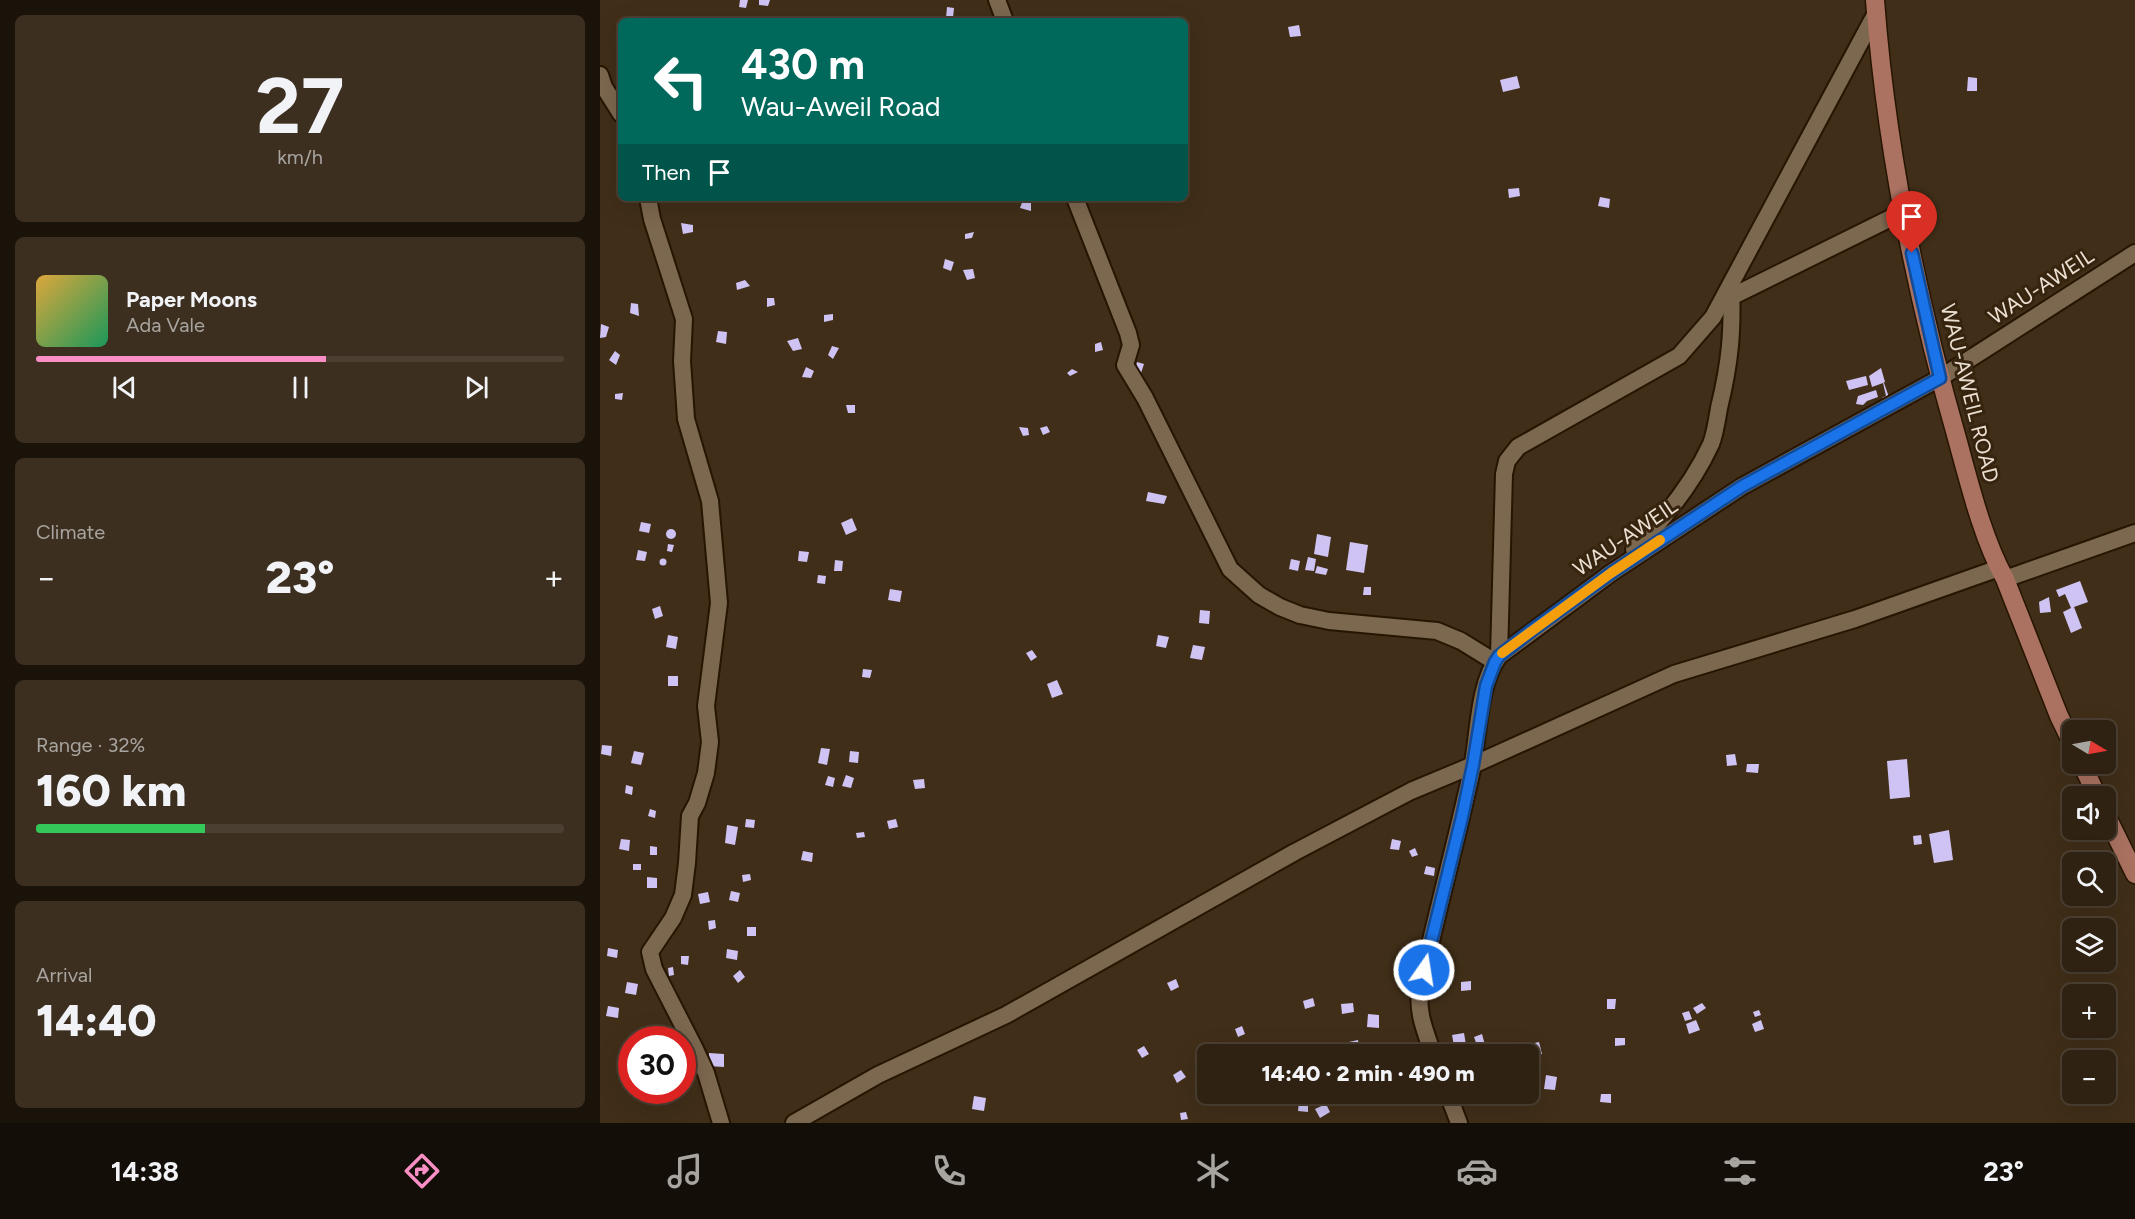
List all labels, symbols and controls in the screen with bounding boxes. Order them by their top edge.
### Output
text: 430 m [741,39,865,90]
icon: left [642,42,720,120]
text: 27 [256,59,344,153]
text: Wau-Aweil Road [741,90,941,123]
text: km/h [277,145,323,169]
icon: arrive [703,156,736,189]
text: Then [642,159,691,186]
pin [1886,191,1937,253]
icon: arrive [1895,200,1928,233]
street label: WAU-AWEIL [1984,243,2098,329]
text: Paper Moons [126,286,257,313]
street label: WAU-AWEIL ROAD [1936,301,2004,485]
text: Ada Vale [126,313,205,337]
icon: previous [108,371,141,404]
icon: pause [284,371,317,404]
icon: next [460,371,493,404]
street label: WAU-AWEIL [1568,493,1682,581]
text: Climate [36,520,105,544]
text: 23° [266,550,334,604]
text: − [36,558,57,597]
text: + [543,558,564,597]
north arrow [2062,720,2116,774]
map controls [2062,720,2116,1104]
text: Range · 32% [36,733,145,757]
text: 160 km [36,763,186,817]
button: sound [2062,786,2116,840]
button: search [2062,852,2116,906]
button: layers [2062,918,2116,972]
position arrow [1392,938,1456,1002]
text: Arrival [36,963,92,987]
button: + [2062,984,2116,1038]
text: 14:40 [36,993,157,1047]
speed limit sign: 30 [618,1026,696,1104]
button: − [2062,1050,2116,1104]
text: 14:40 · 2 min · 490 m [1261,1060,1475,1087]
icon: directions [401,1150,443,1192]
icon: music [664,1150,706,1192]
icon: phone [928,1150,970,1192]
icon: climate [1192,1150,1234,1192]
icon: car [1456,1150,1498,1192]
icon: filters [1719,1150,1761,1192]
text: 14:38 [111,1155,179,1188]
text: 23° [1983,1155,2024,1188]

